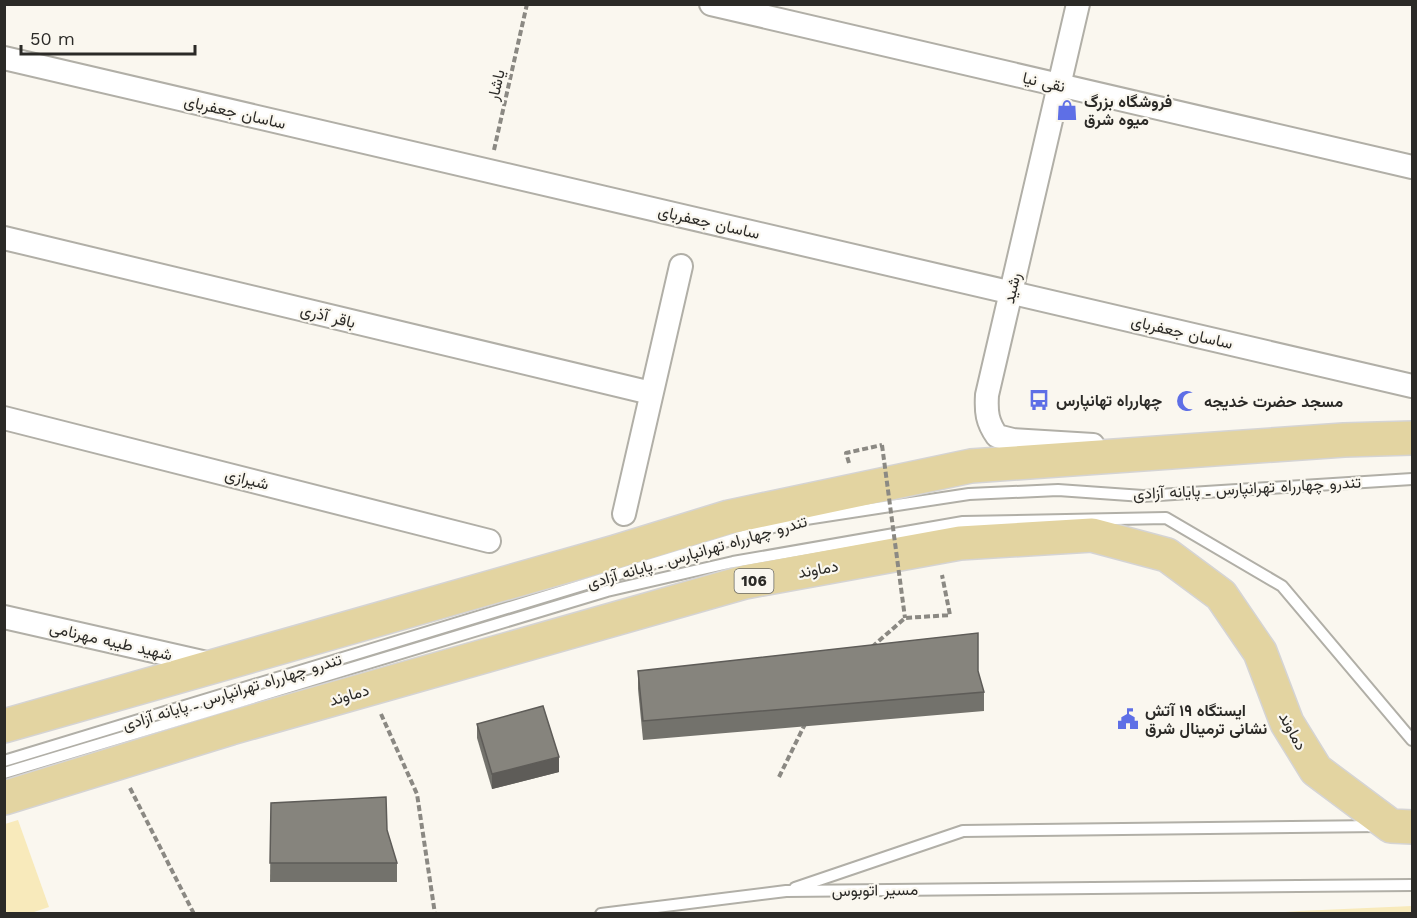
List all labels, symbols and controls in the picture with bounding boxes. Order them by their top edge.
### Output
scale bar [21,18,195,56]
text: 50 m [30,28,75,49]
street label: یاشار [483,68,510,104]
street label: نقی نیا [1021,68,1067,97]
street label: ساسان جعفربای [182,91,288,134]
place label: فروشگاه بزرگ میوه شرق [1084,92,1172,130]
shop icon: فروشگاه بزرگ میوه شرق [1055,98,1079,122]
street label: ساسان جعفربای [656,201,762,244]
street label: رشید [999,271,1026,306]
street label: باقر آذری [298,300,357,333]
street label: ساسان جعفربای [1129,311,1235,354]
bus stop icon: چهارراه تهانپارس [1027,388,1051,412]
mosque icon: مسجد حضرت خدیجه [1175,389,1199,413]
place label: چهارراه تهانپارس [1056,391,1162,412]
place label: مسجد حضرت خدیجه [1204,392,1343,412]
street label: شیرازی [223,464,271,495]
street label: تندرو چهارراه تهرانپارس ـ پایانه آزادی [1133,473,1362,505]
street label: تندرو چهارراه تهرانپارس ـ پایانه آزادی [585,511,810,595]
street label: دماوند [796,556,840,583]
road number: 106 [734,569,774,593]
street label: شهید طیبه مهرنامی [48,618,174,665]
street label: تندرو چهارراه تهرانپارس ـ پایانه آزادی [120,650,344,736]
street label: دماوند [327,680,371,711]
place label: ایستگاه ۱۹ آتش نشانی ترمینال شرق [1145,701,1267,739]
public building icon: ایستگاه ۱۹ آتش نشانی ترمینال شرق [1116,707,1140,731]
street label: دماوند [1274,709,1311,754]
street label: مسیر اتوبوس [832,880,918,901]

